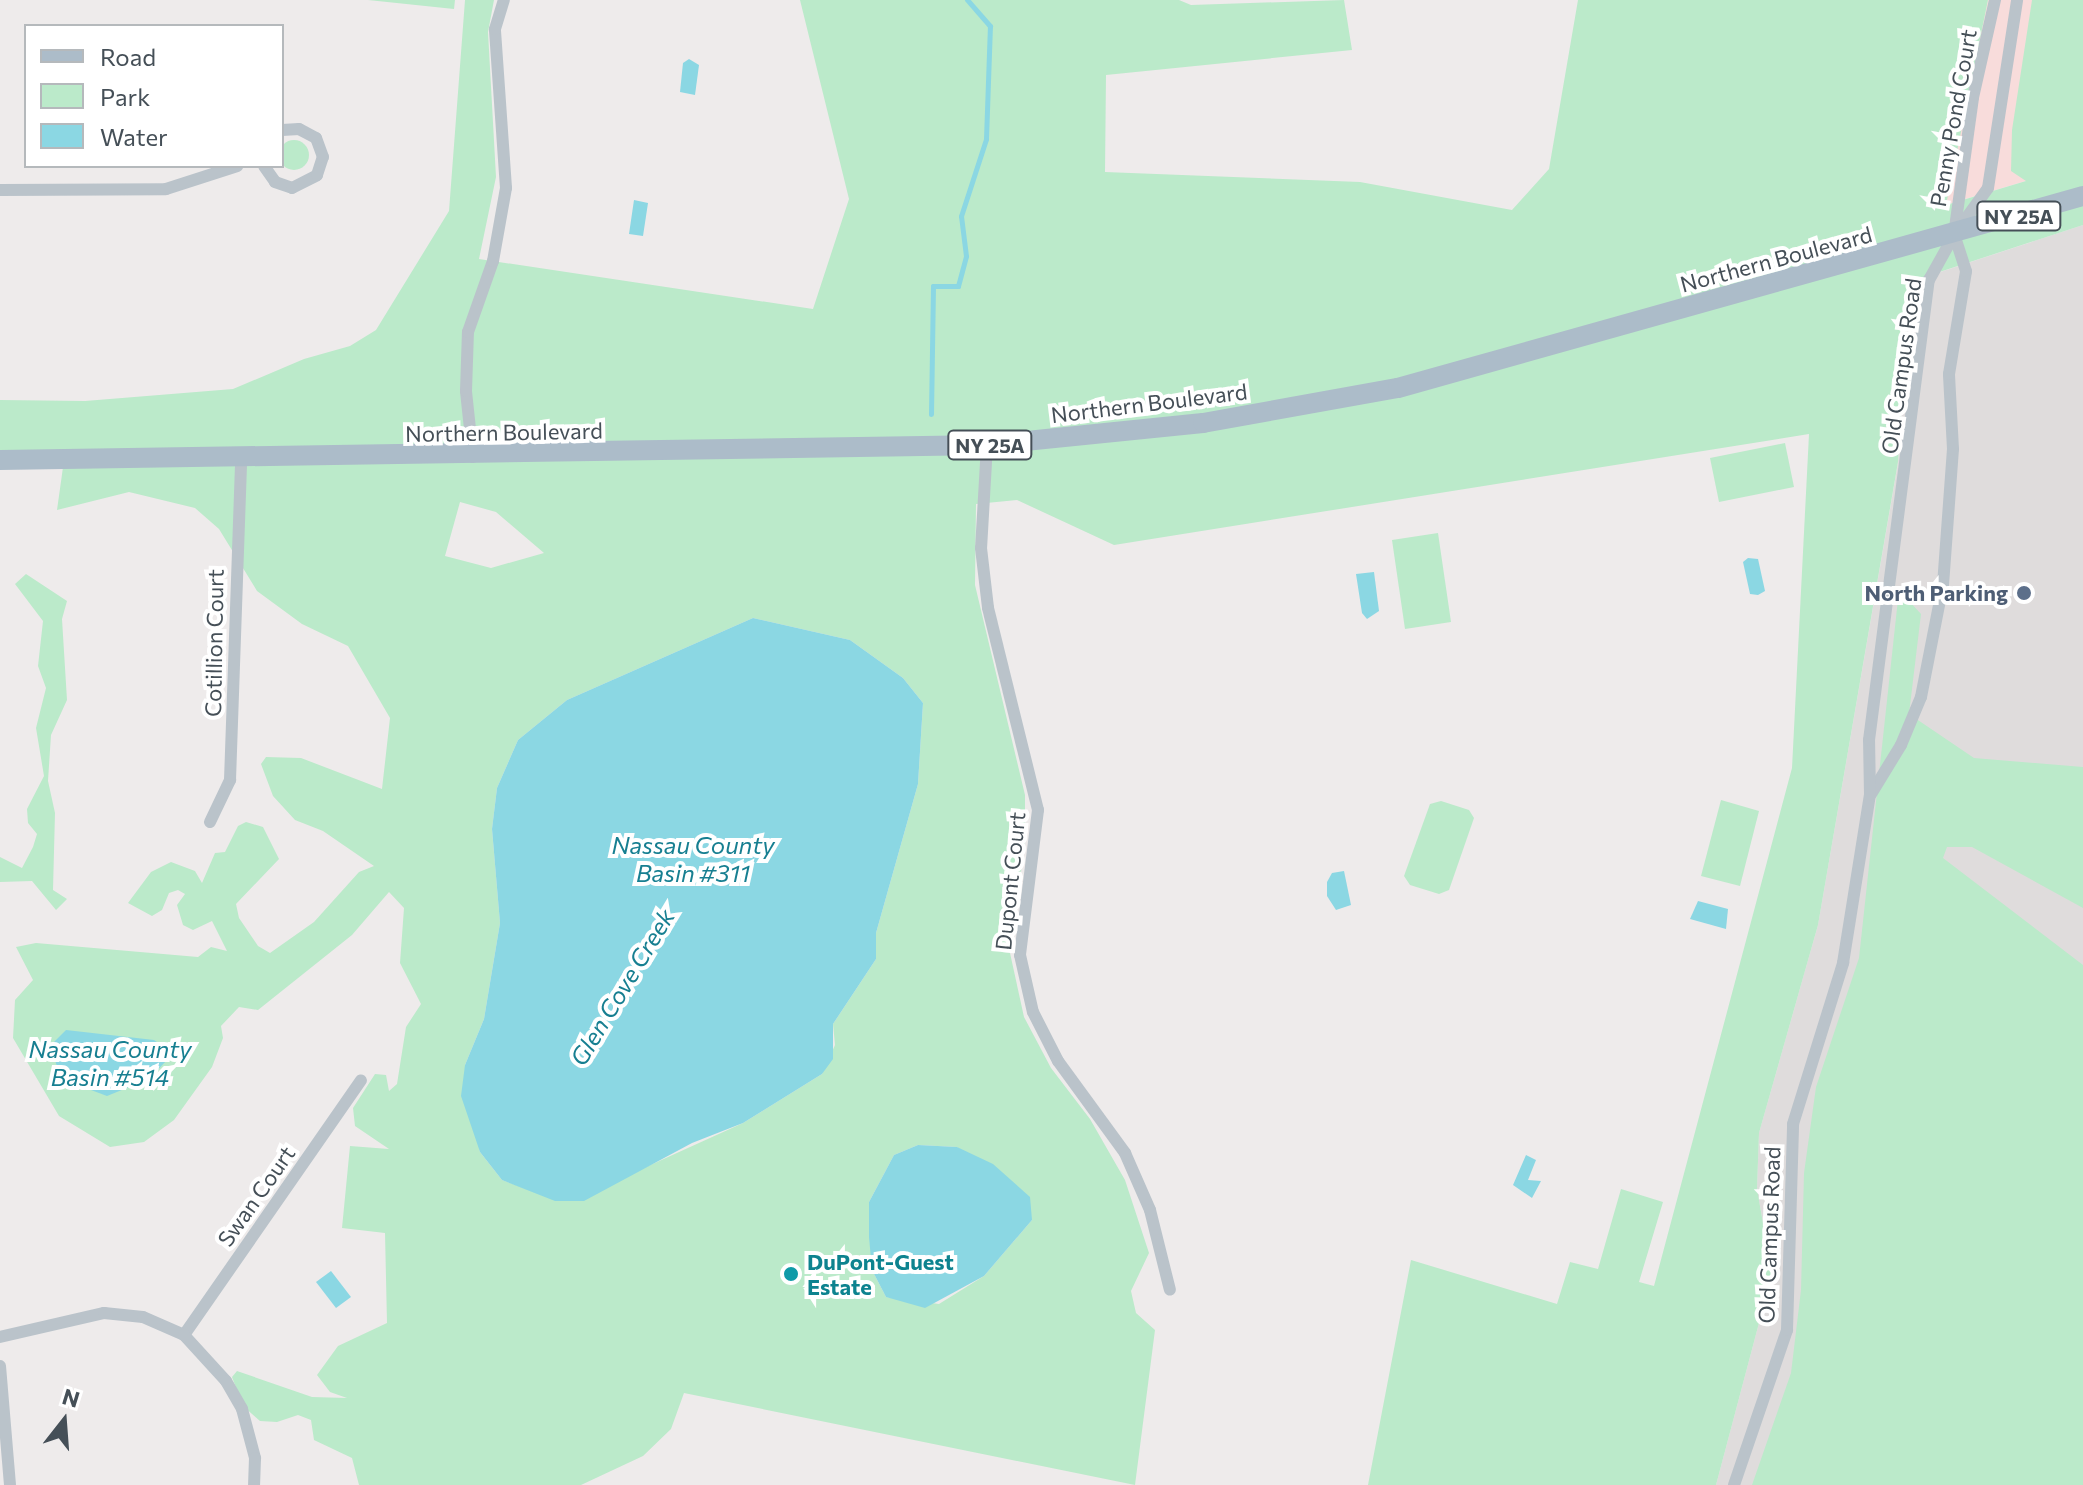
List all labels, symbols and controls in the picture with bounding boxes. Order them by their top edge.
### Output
legend [24,24,284,168]
street label: Penny Pond Court [1924,27,1982,209]
text: Road [100,42,156,71]
text: Park [100,82,150,111]
text: Water [100,122,168,151]
road number: NY 25A [1975,200,2063,232]
street label: Northern Boulevard [1677,221,1875,297]
street label: Old Campus Road [1876,276,1926,456]
street label: Northern Boulevard [1049,378,1249,428]
street label: Northern Boulevard [405,417,603,447]
road number: NY 25A [946,429,1034,461]
street label: Cotillion Court [200,569,228,717]
place label: North Parking [1865,580,2008,606]
marker: North Parking [2015,584,2033,602]
street label: Dupont Court [990,811,1030,951]
water label: Nassau County Basin #311 [611,831,775,887]
water label: Glen Cove Creek [564,903,680,1071]
water label: Nassau County Basin #514 [28,1035,192,1091]
street label: Swan Court [212,1141,300,1251]
street label: Old Campus Road [1753,1146,1785,1324]
place label: DuPont-Guest Estate [807,1248,954,1300]
marker: DuPont-Guest Estate [782,1265,800,1283]
north arrow [24,1381,104,1461]
text: N [59,1382,83,1413]

